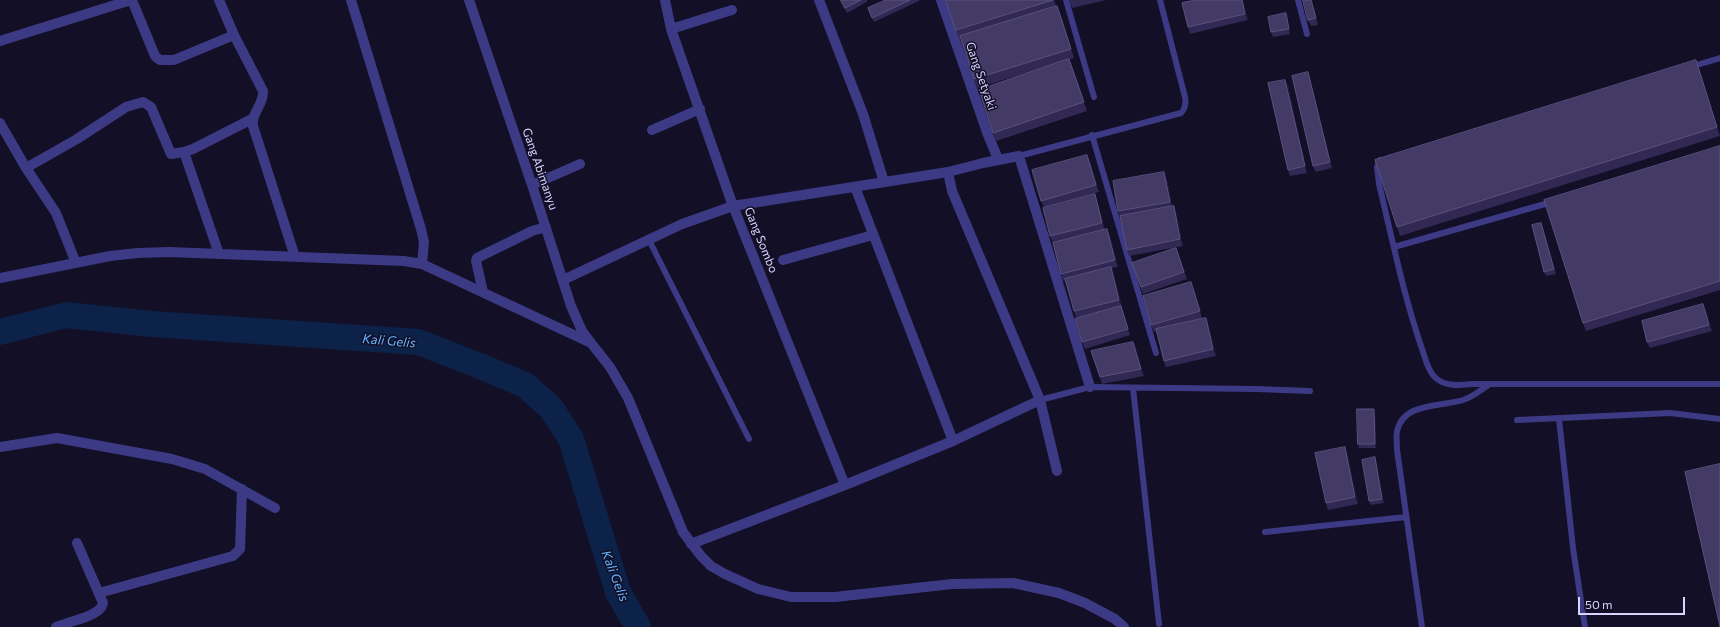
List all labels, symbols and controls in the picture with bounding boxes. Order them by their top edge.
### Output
street label: Gang Setyaki [963,40,999,112]
street label: Gang Abimanyu [519,126,561,212]
street label: Gang Sombo [741,205,781,275]
water label: Kali Gelis [362,331,416,351]
water label: Kali Gelis [598,548,632,604]
scale bar [1580,589,1687,615]
text: 50 m [1585,597,1613,611]

